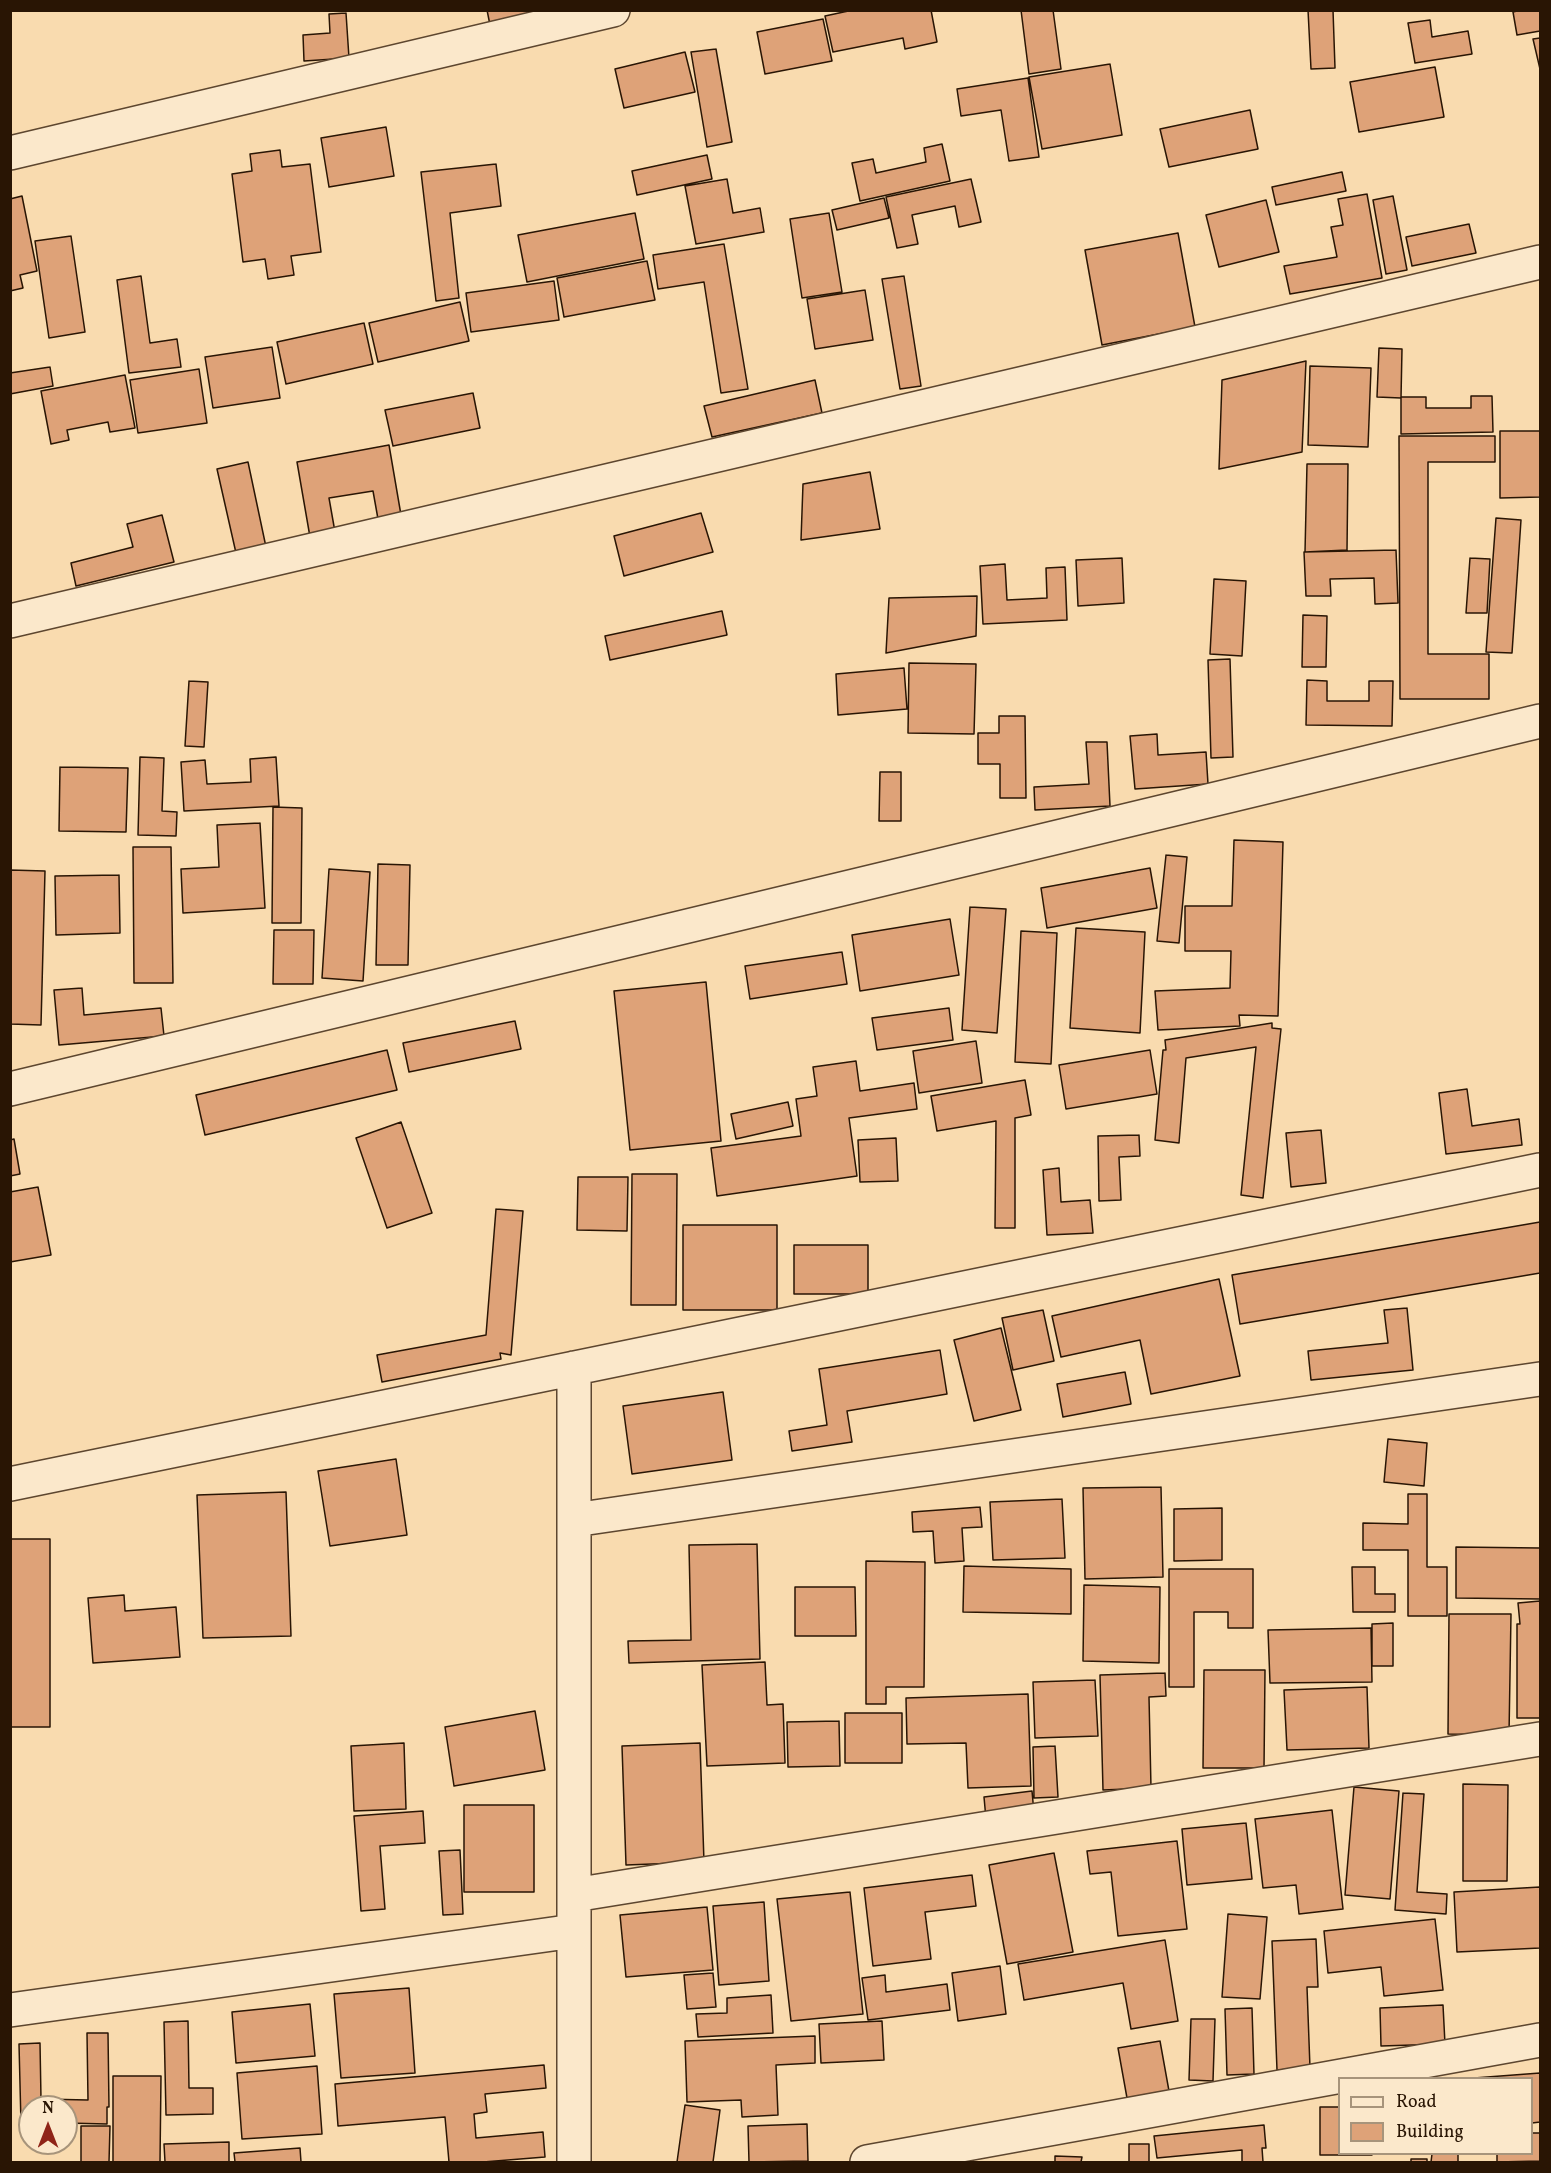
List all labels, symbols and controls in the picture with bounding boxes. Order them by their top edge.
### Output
legend [1338,2077,1533,2155]
text: Road [1396,2090,1437,2115]
north arrow [18,2095,78,2155]
text: N [42,2098,54,2120]
text: Building [1396,2120,1464,2145]

